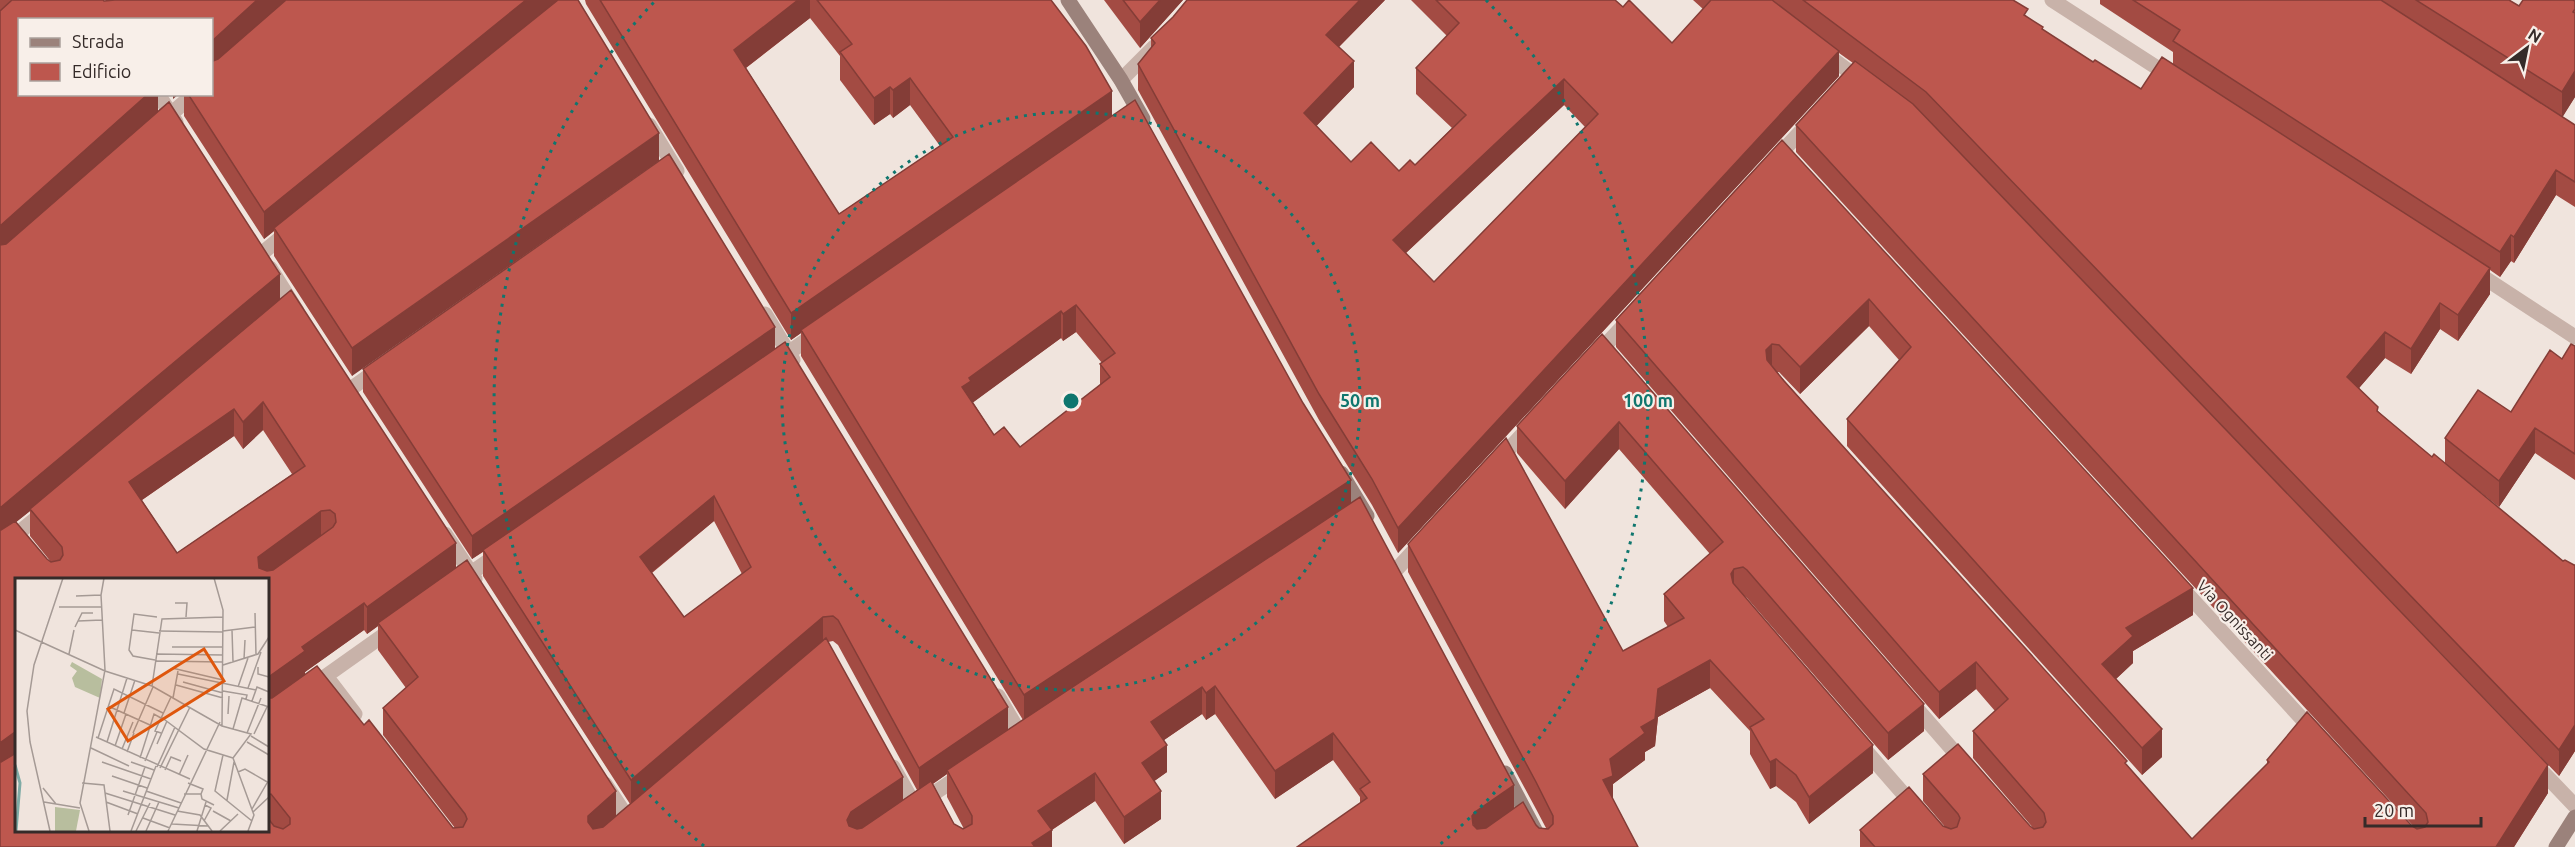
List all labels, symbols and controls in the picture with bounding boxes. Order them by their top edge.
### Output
legend [18,18,213,96]
north arrow [2497,18,2557,78]
text: N [2525,24,2545,46]
text: Strada [72,31,124,51]
text: Edificio [72,61,131,81]
text: 50 m [1340,390,1380,410]
text: 100 m [1623,390,1673,410]
centre of rings [1061,391,1081,411]
street label: Via Ognissanti [2193,576,2277,664]
inset map [15,578,268,832]
scale bar [2365,790,2480,828]
text: 20 m [2374,800,2414,820]

